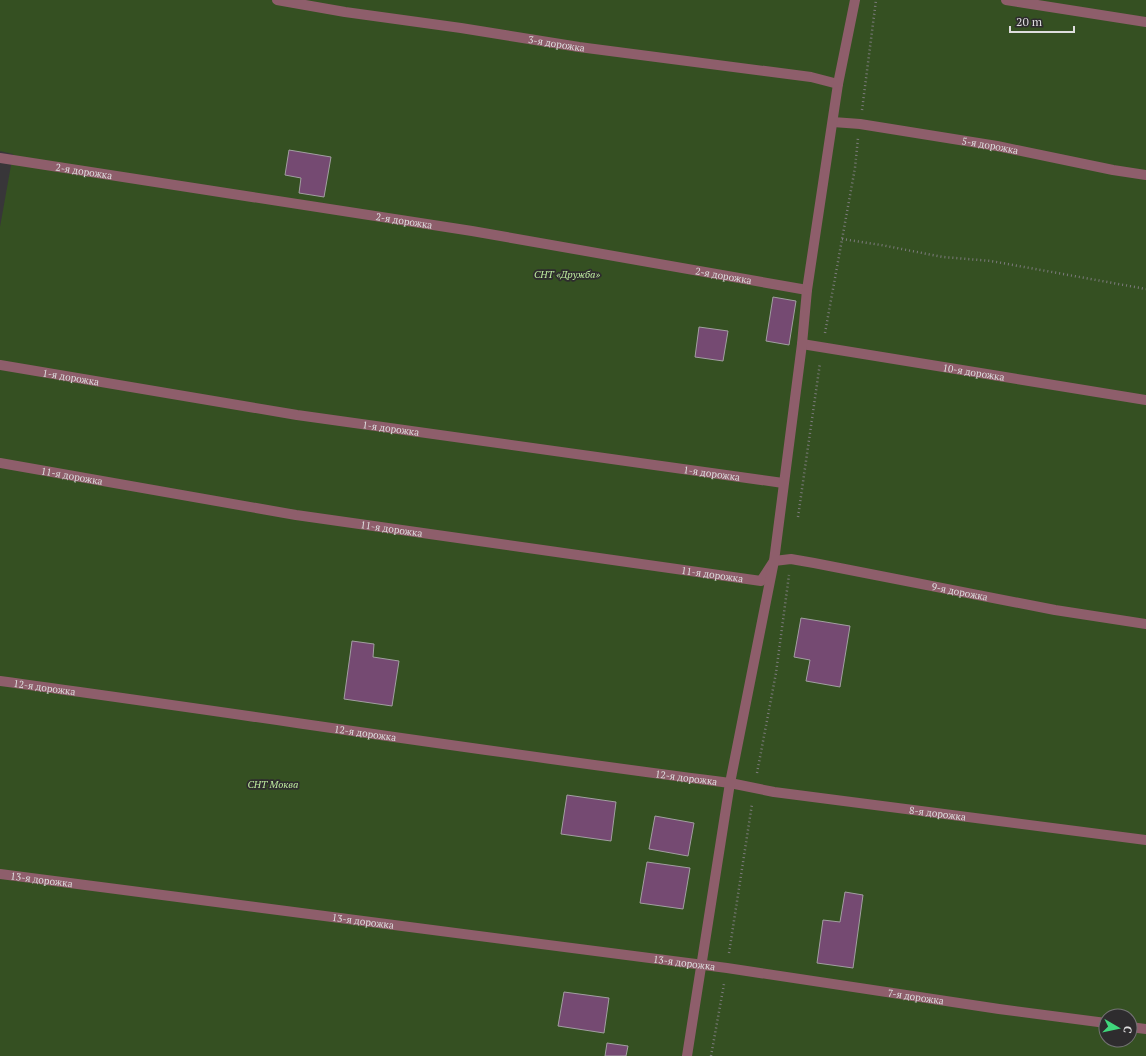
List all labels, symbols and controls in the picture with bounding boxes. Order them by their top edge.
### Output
scale bar [1010,8,1074,34]
text: 20 m [1016,14,1043,29]
street label: 3-я дорожка [527,32,586,54]
street label: 5-я дорожка [961,134,1020,157]
street label: 2-я дорожка [55,160,113,182]
street label: 2-я дорожка [375,210,433,231]
street label: 2-я дорожка [694,264,753,287]
park label: СНТ «Дружба» [534,268,600,281]
street label: 10-я дорожка [942,361,1006,383]
street label: 1-я дорожка [42,366,100,388]
street label: 1-я дорожка [362,418,420,439]
street label: 1-я дорожка [683,463,741,483]
street label: 11-я дорожка [40,464,104,487]
street label: 11-я дорожка [360,518,423,539]
street label: 11-я дорожка [680,563,744,585]
street label: 9-я дорожка [930,580,989,603]
street label: 12-я дорожка [13,676,76,698]
street label: 12-я дорожка [333,722,397,744]
street label: 12-я дорожка [654,767,718,788]
park label: СНТ Моква [248,778,298,791]
street label: 8-я дорожка [908,803,967,823]
street label: 13-я дорожка [10,869,74,890]
street label: 13-я дорожка [331,910,395,931]
street label: 13-я дорожка [652,952,716,973]
street label: 7-я дорожка [887,986,945,1007]
north arrow [1098,1008,1138,1048]
text: С [1120,1025,1135,1034]

